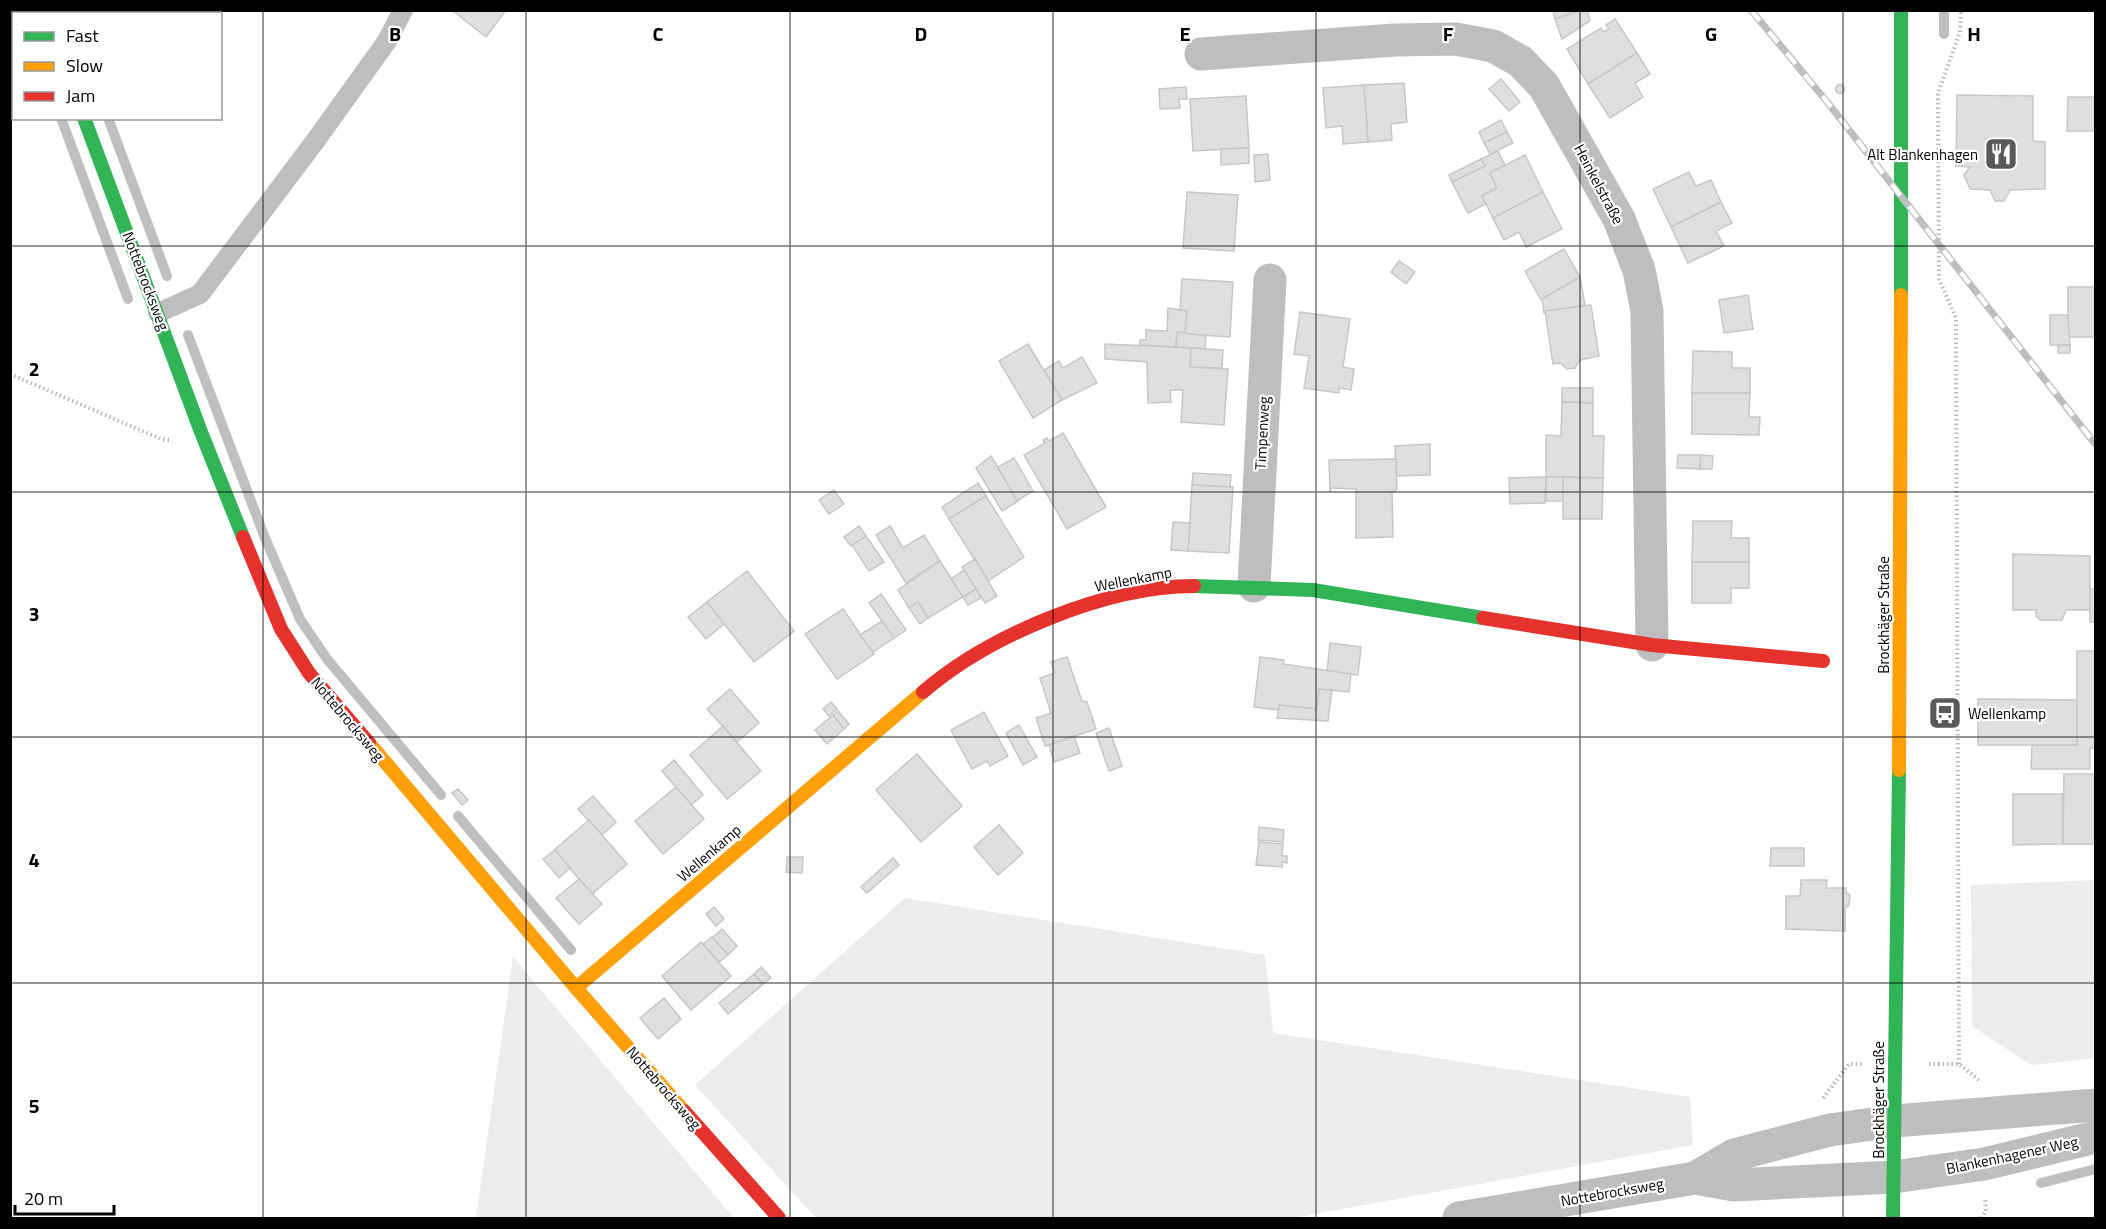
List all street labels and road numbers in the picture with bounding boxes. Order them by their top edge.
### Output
street label: Heinkelstraße [1568,140,1630,228]
street label: Nottebrocksweg [117,228,176,334]
street label: Timpenweg [1249,395,1275,470]
street label: Brockhäger Straße [1872,556,1895,674]
street label: Wellenkamp [1092,560,1174,598]
street label: Nottebrocksweg [306,672,390,767]
street label: Wellenkamp [672,819,746,887]
street label: Nottebrocksweg [621,1041,707,1135]
street label: Brockhäger Straße [1867,1041,1890,1159]
street label: Blankenhagener Weg [1944,1130,2080,1180]
street label: Nottebrocksweg [1559,1172,1666,1212]

